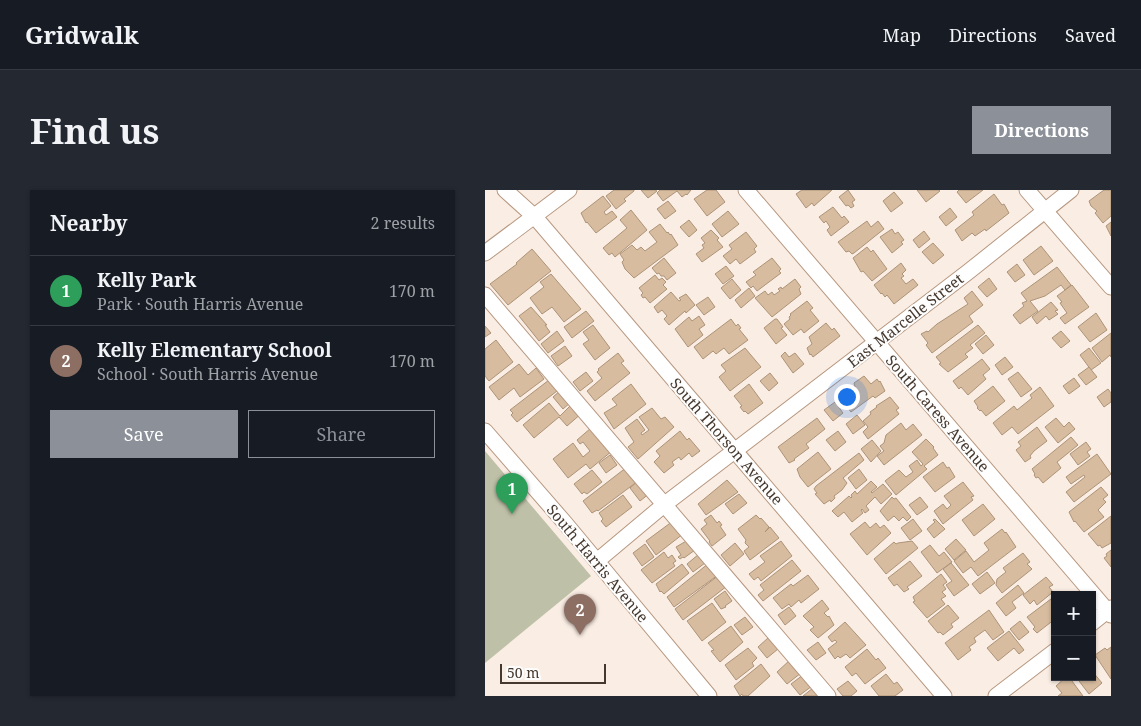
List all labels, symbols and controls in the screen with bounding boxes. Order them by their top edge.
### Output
text: Gridwalk [25,18,139,51]
text: Map [883,23,921,47]
text: Directions [949,23,1037,47]
text: Saved [1065,23,1116,47]
button: Directions [972,106,1111,154]
text: Find us [30,107,159,154]
text: Nearby [50,209,128,237]
text: 2 results [371,212,435,234]
text: Kelly Park [97,267,196,293]
street label: East Marcelle Street [843,268,967,372]
text: 1 [61,280,71,302]
text: 170 m [389,280,435,302]
text: Park · South Harris Avenue [97,293,303,315]
text: Kelly Elementary School [97,337,332,363]
text: 2 [61,350,71,372]
text: 170 m [389,350,435,372]
street label: South Caress Avenue [882,350,994,476]
text: School · South Harris Avenue [97,363,318,385]
street label: South Thorson Avenue [666,373,788,509]
your location [834,384,860,410]
button: Save [50,410,238,458]
button: Share [248,410,435,458]
pin: 1 [496,473,528,514]
street label: South Harris Avenue [543,500,653,626]
map controls [1051,591,1096,681]
button: + [1051,591,1096,636]
pin: 2 [564,594,596,635]
button: − [1051,636,1096,681]
scale bar [500,661,606,684]
text: 50 m [507,663,540,682]

